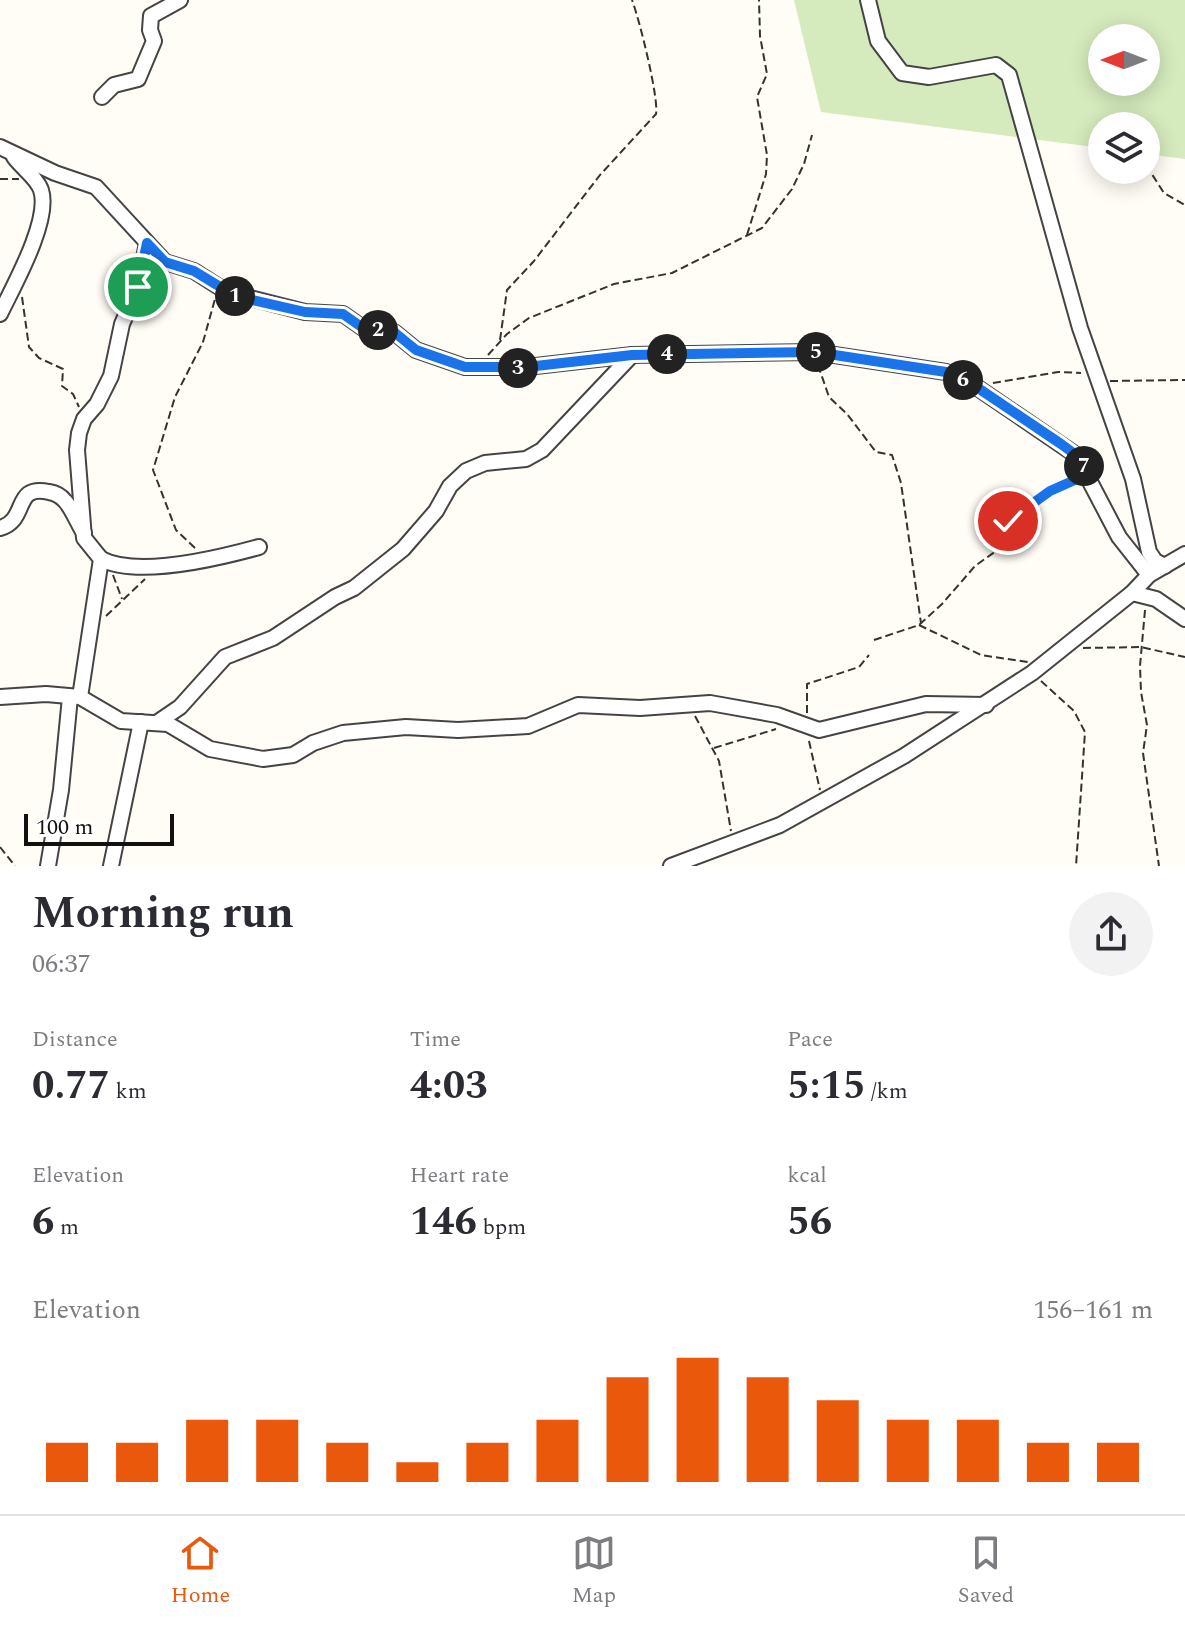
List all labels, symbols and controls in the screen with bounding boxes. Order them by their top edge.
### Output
north arrow [1088,24,1160,96]
map controls [1088,24,1160,184]
button: layers [1088,112,1160,184]
pin [104,253,172,321]
icon: arrive [116,265,160,309]
pin: 1 [215,276,255,316]
text: 1 [229,279,241,312]
pin: 2 [358,310,398,350]
text: 2 [372,313,384,346]
pin: 5 [796,332,836,372]
pin: 4 [647,334,687,374]
text: 5 [810,335,822,368]
text: 4 [661,337,673,370]
pin: 3 [498,348,538,388]
text: 3 [512,351,524,384]
pin: 6 [943,360,983,400]
text: 6 [957,363,969,396]
pin: 7 [1064,446,1104,486]
text: 7 [1078,449,1090,482]
pin [974,487,1042,555]
icon: check [986,499,1030,543]
scale bar [24,810,174,846]
text: 100 m [36,811,93,844]
text: Morning run [32,880,294,947]
button: share [1069,892,1153,976]
text: 06:37 [32,944,91,984]
text: Distance [32,1023,118,1056]
text: Time [410,1023,461,1056]
text: Pace [787,1023,833,1056]
text: 0.77 [32,1056,110,1117]
text: 4:03 [410,1056,488,1117]
text: 5:15 [787,1056,865,1117]
text: km [110,1075,147,1108]
text: /km [865,1075,908,1108]
text: Elevation [32,1159,124,1192]
text: Heart rate [410,1159,509,1192]
text: kcal [787,1159,827,1192]
text: 6 [32,1192,54,1253]
text: 146 [410,1192,477,1253]
text: 56 [787,1192,832,1253]
text: m [54,1211,79,1244]
text: bpm [477,1211,526,1244]
text: Elevation [32,1290,141,1330]
text: 156–161 m [1033,1290,1153,1330]
tab: Home [171,1531,230,1612]
tab: Map [572,1531,616,1612]
tab: Saved [958,1531,1014,1612]

